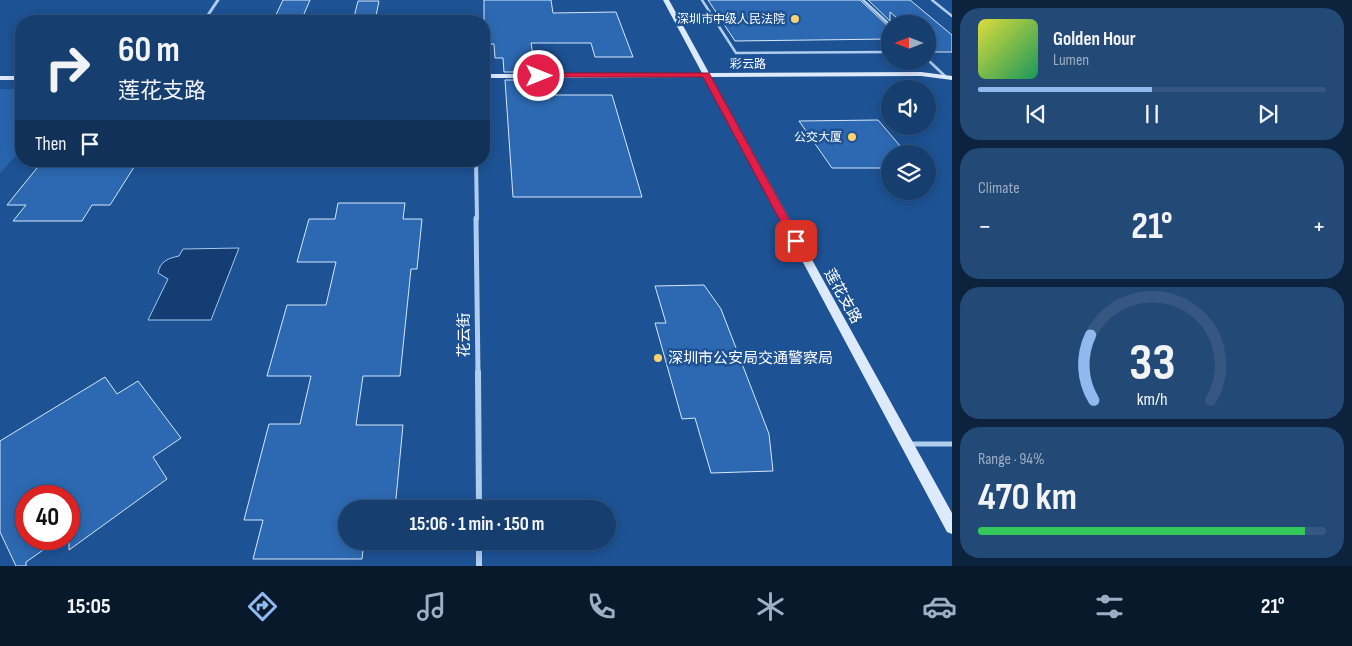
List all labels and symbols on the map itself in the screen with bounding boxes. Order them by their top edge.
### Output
place label: 深圳市中级人民法院 [677,12,785,27]
marker: 深圳市中级人民法院 [789,13,801,25]
north arrow [881,15,936,70]
position arrow [512,49,564,101]
street label: 彩云路 [730,57,766,72]
place label: 公交大厦 [794,130,842,145]
marker: 公交大厦 [846,131,858,143]
pin [775,220,817,262]
street label: 莲花支路 [820,265,865,327]
street label: 花云街 [455,312,474,358]
place label: 深圳市公安局交通警察局 [668,349,833,368]
marker: 深圳市公安局交通警察局 [652,352,664,364]
speed limit sign: 40 [15,485,80,550]

